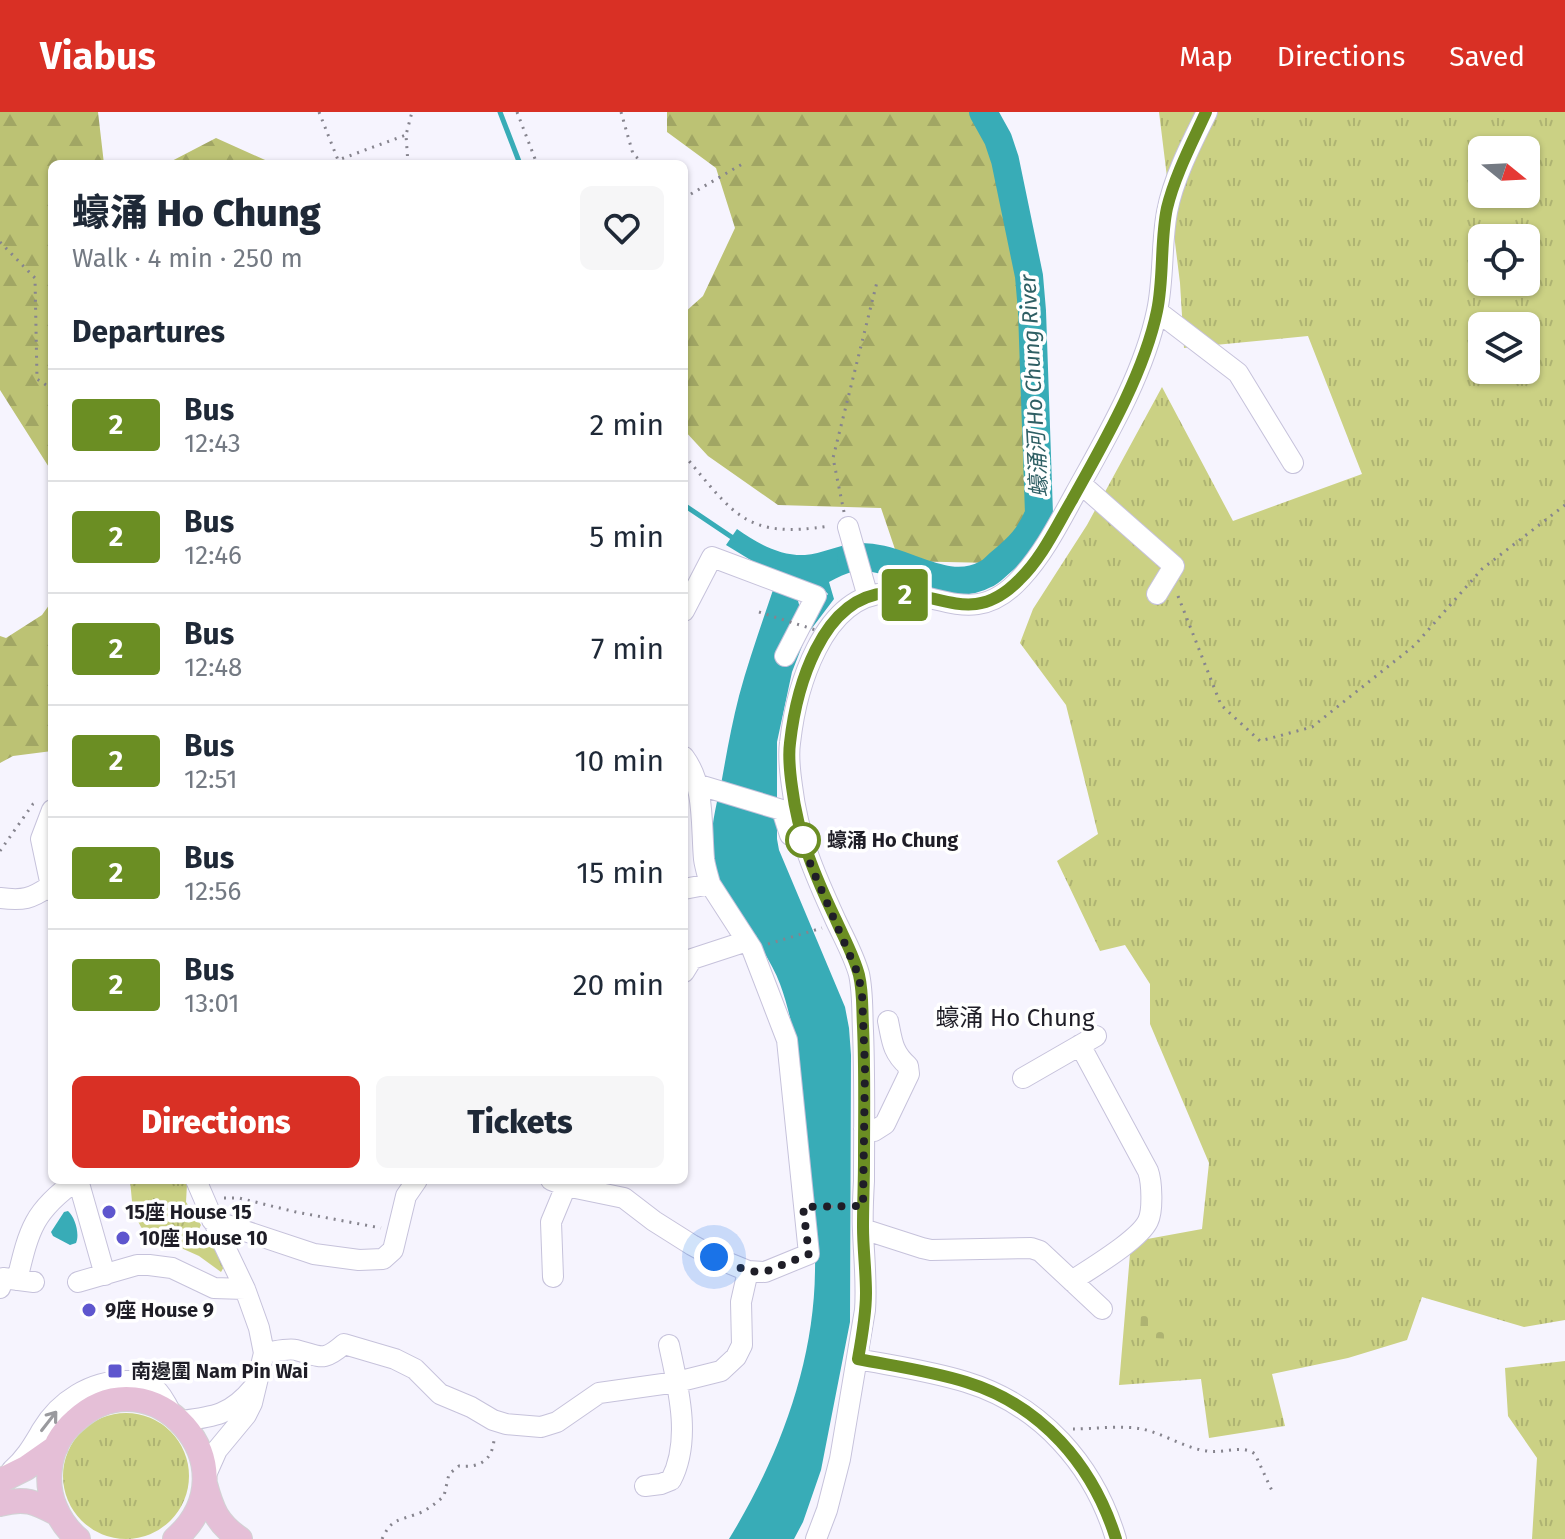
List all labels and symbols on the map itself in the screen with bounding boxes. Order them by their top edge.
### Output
north arrow [1468,136,1540,208]
water label: 蠔涌河 Ho Chung River [1014,273,1053,498]
line badge: 2 [879,569,931,621]
marker: 蠔涌 Ho Chung [786,823,820,857]
place label: 蠔涌 Ho Chung [827,828,959,852]
district label: 蠔涌 Ho Chung [936,1004,1095,1032]
place label: 15座 House 15 [125,1200,252,1224]
marker: 15座 House 15 [100,1203,118,1221]
place label: 10座 House 10 [139,1226,268,1250]
marker: 10座 House 10 [114,1229,132,1247]
your location [694,1237,734,1277]
place label: 9座 House 9 [105,1298,214,1322]
marker: 9座 House 9 [80,1301,98,1319]
place label: 南邊圍 Nam Pin Wai [131,1359,308,1383]
marker: 南邊圍 Nam Pin Wai [106,1362,124,1380]
one-way arrow [41,1411,58,1432]

